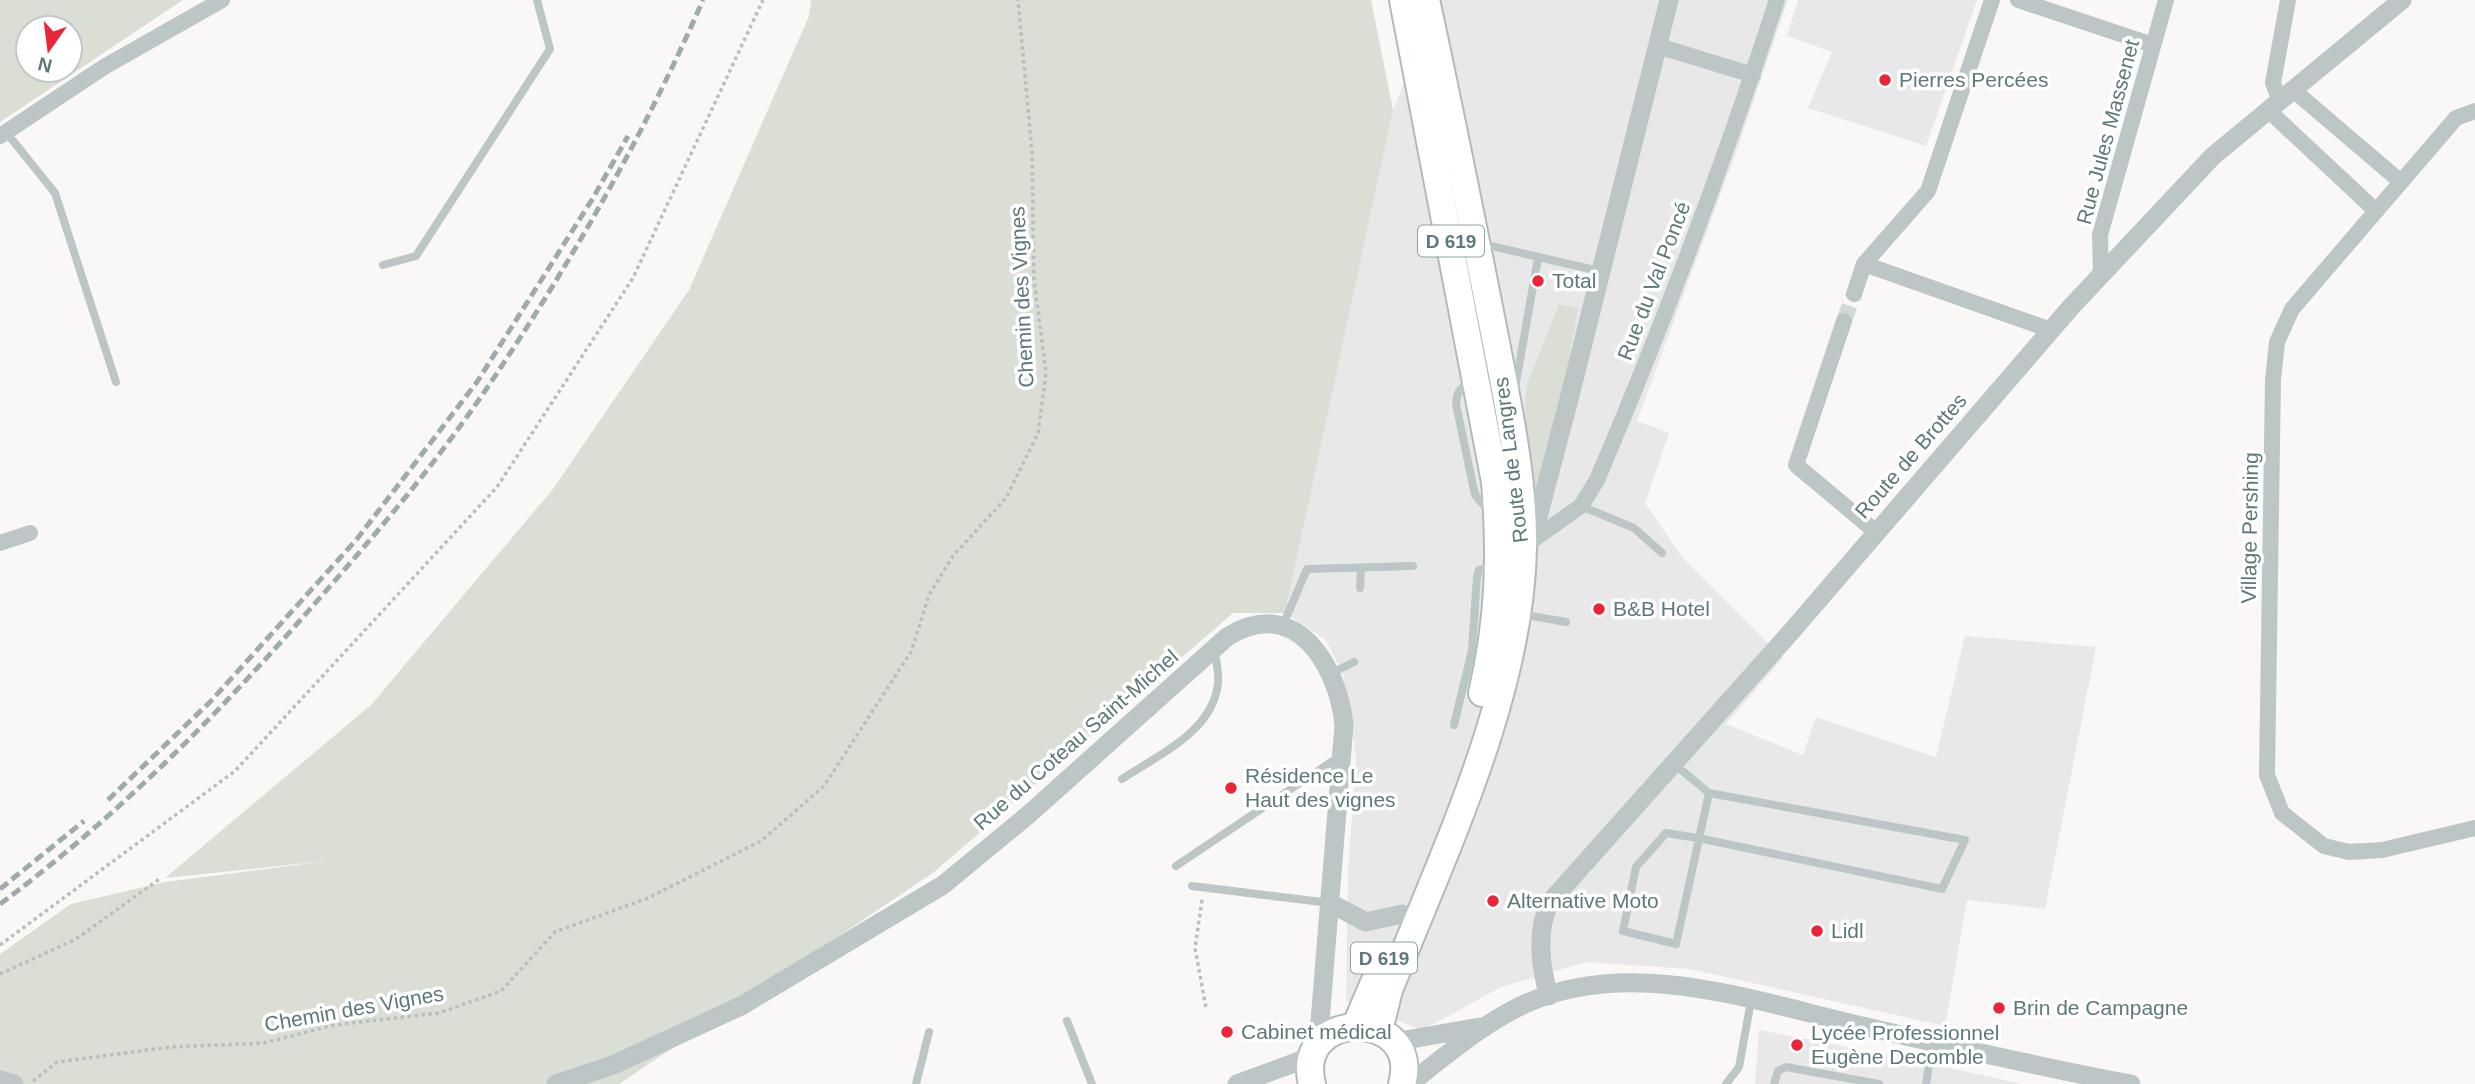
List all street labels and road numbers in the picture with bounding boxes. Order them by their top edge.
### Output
street label: Rue Jules Massenet [2072,37,2143,227]
street label: Rue du Val Poncé [1613,198,1694,363]
street label: Chemin des Vignes [1005,206,1038,388]
road number: D 619 [1418,226,1484,256]
street label: Route de Langres [1489,376,1532,544]
street label: Route de Brottes [1850,389,1971,523]
street label: Village Pershing [2237,452,2262,604]
street label: Rue du Coteau Saint-Michel [969,645,1182,834]
road number: D 619 [1351,942,1417,974]
street label: Chemin des Vignes [262,981,445,1036]

